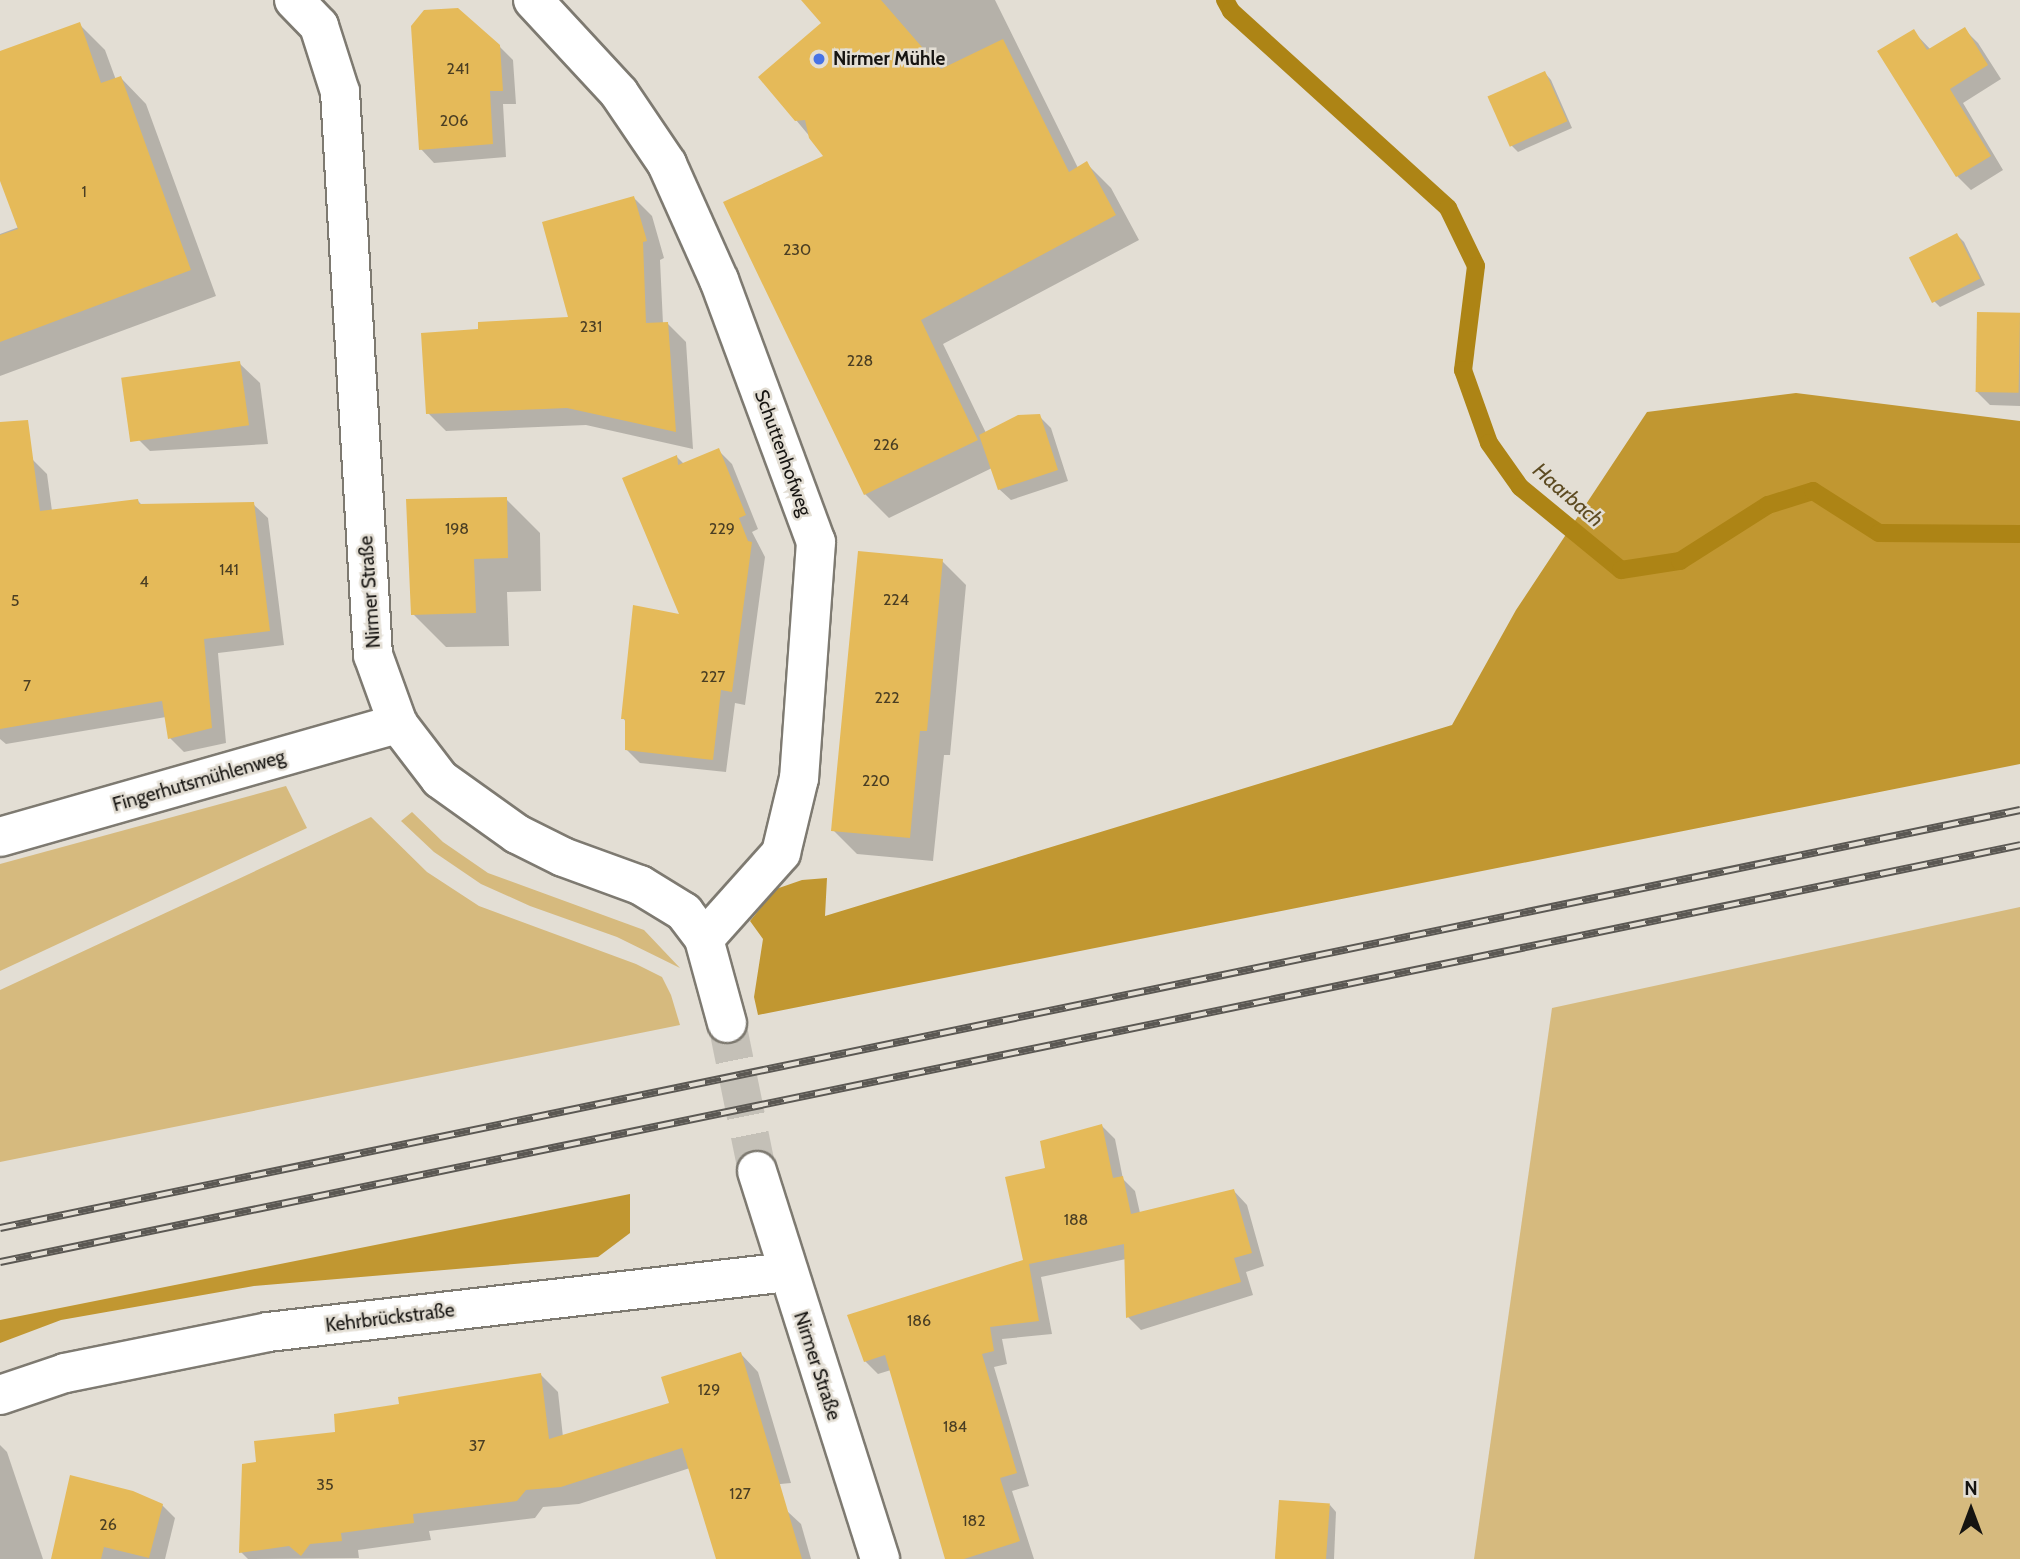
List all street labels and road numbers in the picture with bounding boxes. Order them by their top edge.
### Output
street label: Schuttenhofweg [750,387,816,519]
street label: Nirmer Straße [355,535,385,649]
street label: Fingerhutsmühlenweg [110,745,288,817]
street label: Kehrbrückstraße [324,1299,456,1337]
street label: Nirmer Straße [789,1309,845,1423]

